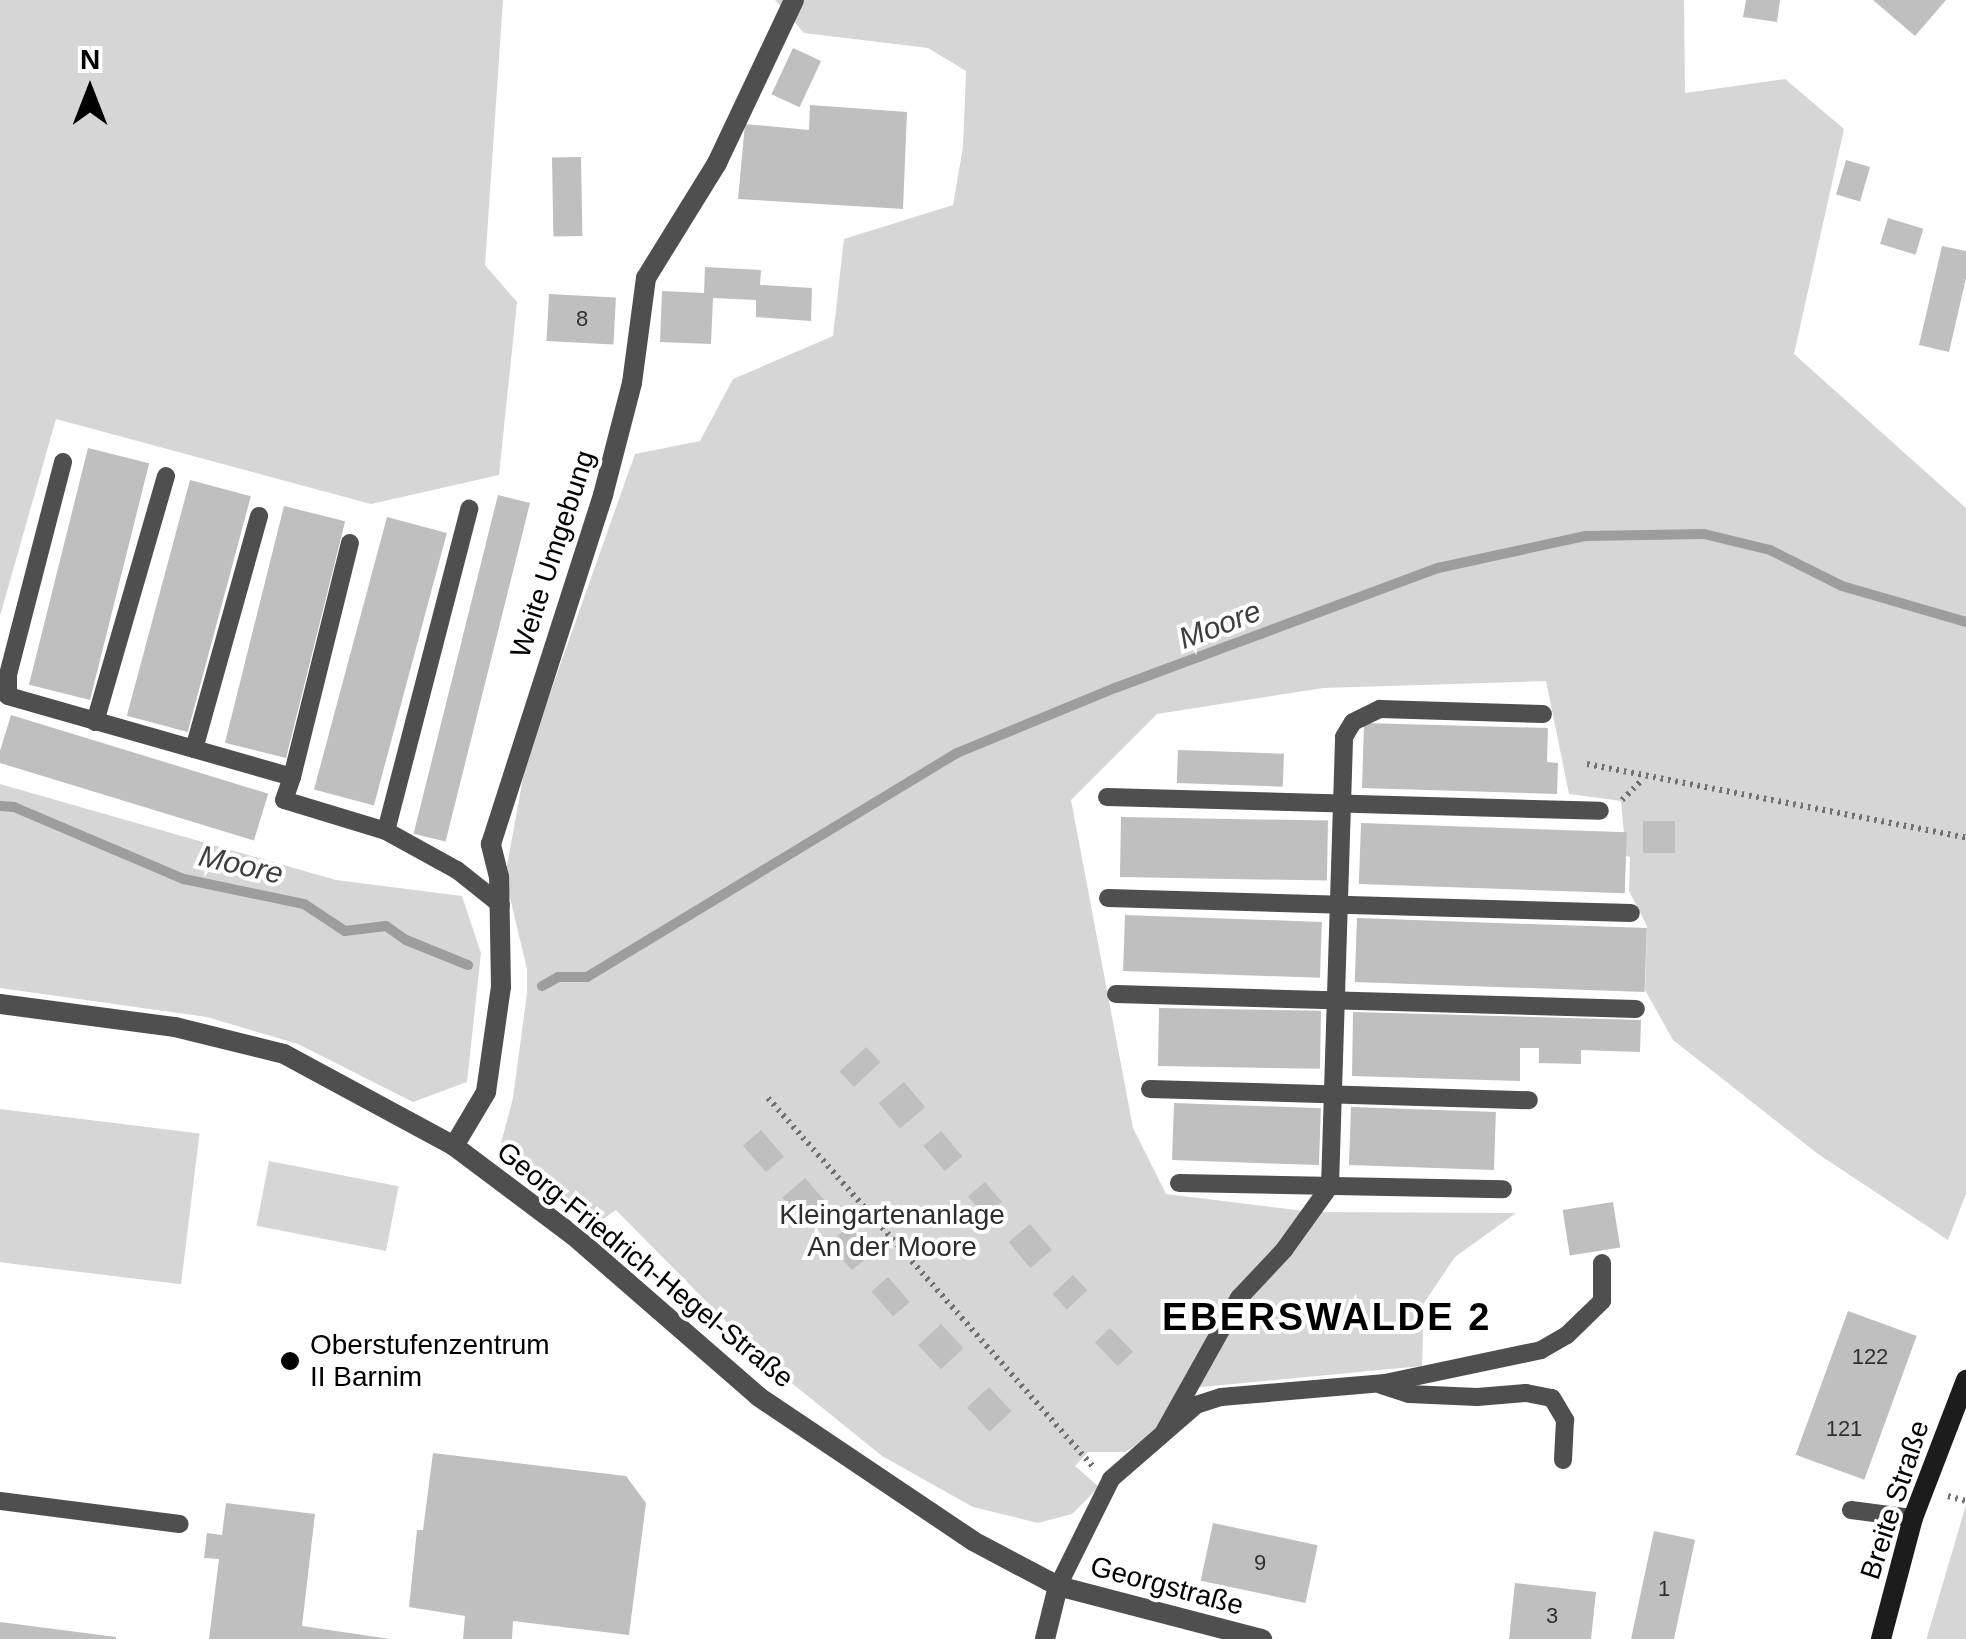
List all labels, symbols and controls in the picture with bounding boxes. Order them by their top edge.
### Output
north arrow [40,40,140,140]
text: N [80,44,100,75]
house number: 8 [576,306,588,332]
street label: Weite Umgebung [504,446,602,662]
water label: Moore [1174,593,1266,657]
water label: Moore [196,838,286,892]
street label: Georg-Friedrich-Hegel-Straße [490,1135,800,1395]
park label: Kleingartenanlage An der Moore [779,1198,1005,1264]
district label: EBERSWALDE 2 [1162,1295,1492,1341]
place label: Oberstufenzentrum II Barnim [310,1328,550,1394]
house number: 122 [1852,1344,1888,1370]
marker: Oberstufenzentrum II Barnim [279,1350,301,1372]
house number: 121 [1826,1416,1862,1442]
street label: Breite Straße [1854,1416,1936,1584]
street label: Georgstraße [1087,1549,1247,1623]
house number: 9 [1254,1550,1266,1576]
house number: 1 [1658,1576,1670,1602]
house number: 3 [1546,1603,1558,1629]

